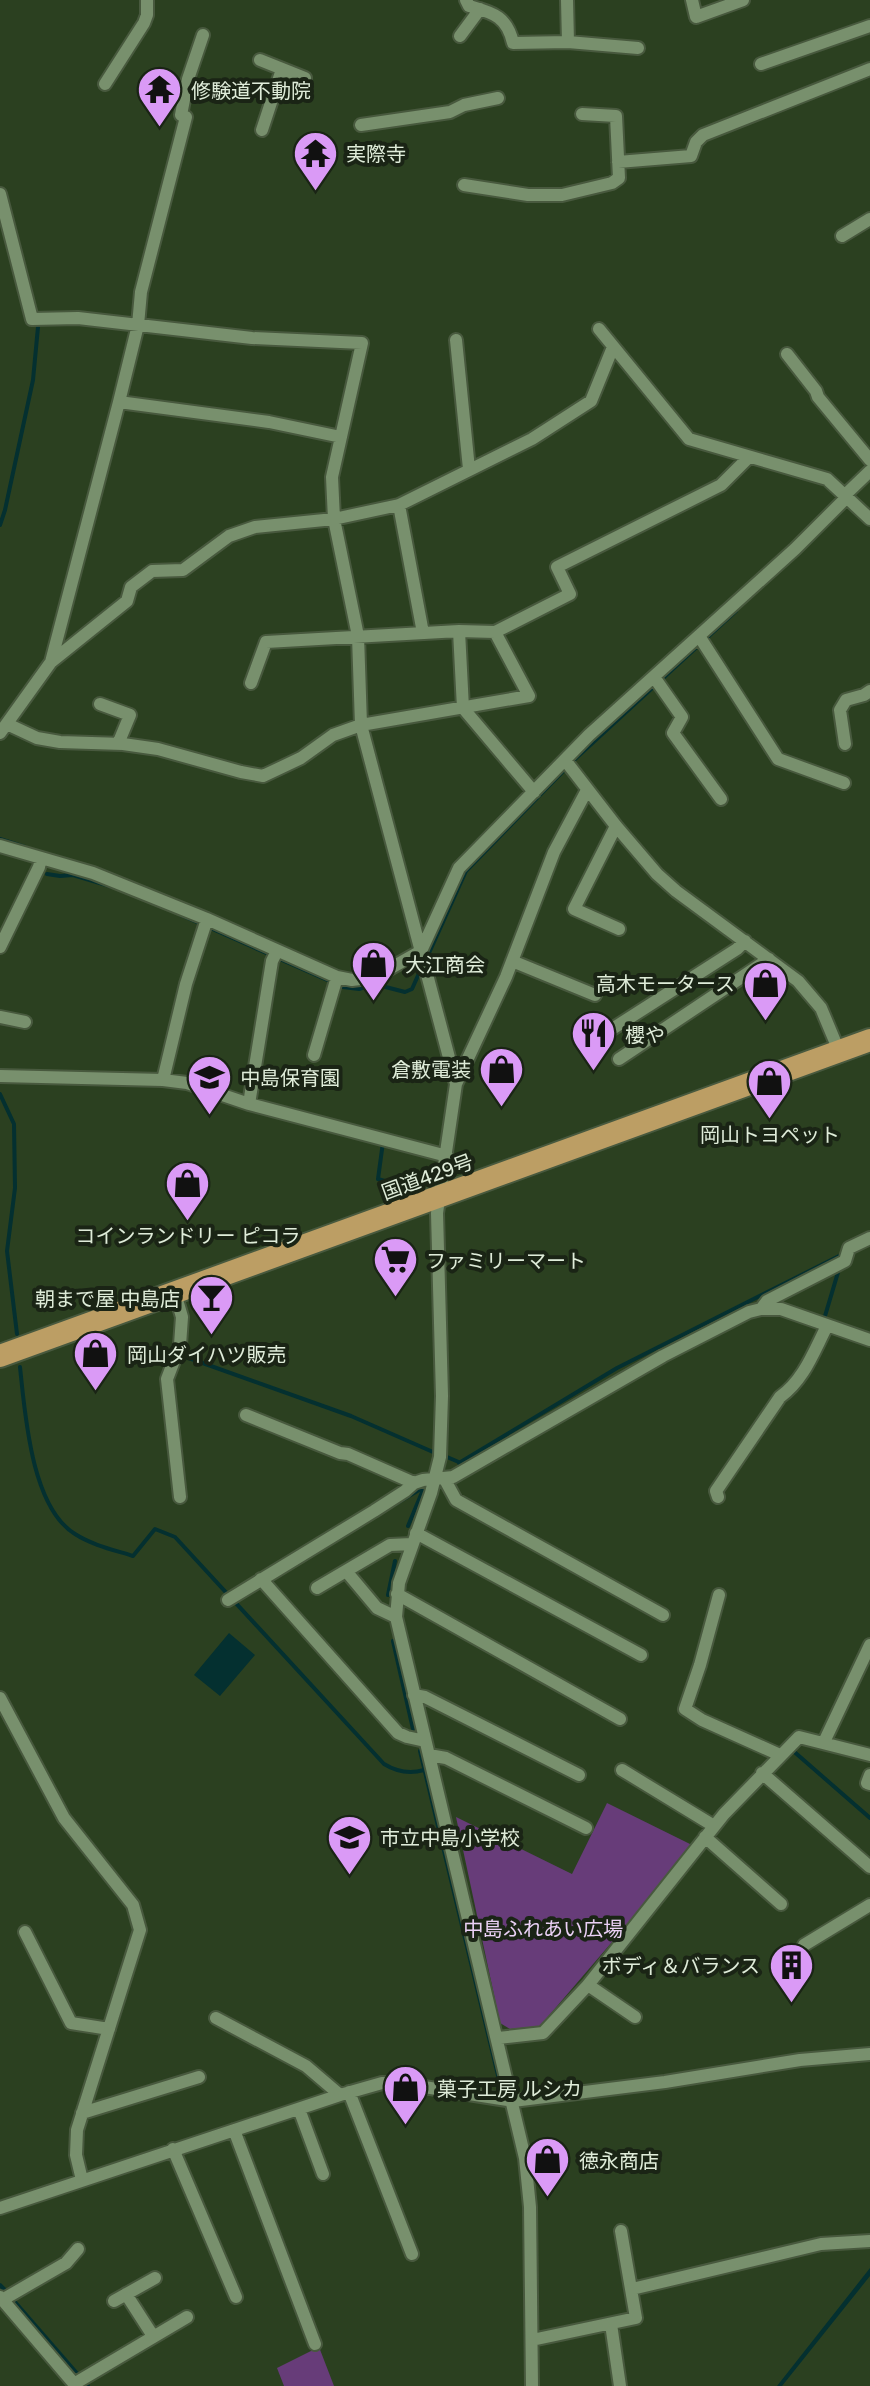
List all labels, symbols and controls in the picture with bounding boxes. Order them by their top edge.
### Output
temple icon: 修験道不動院 [136,66,184,129]
place label: 修験道不動院 [191,78,311,102]
temple icon: 実際寺 [291,129,339,192]
place label: 実際寺 [346,141,406,165]
shop icon: 大江商会 [350,940,398,1003]
place label: 大江商会 [405,952,485,976]
shop icon: 高木モータース [742,959,790,1022]
place label: 高木モータース [596,971,735,995]
restaurant icon: 櫻や [570,1010,618,1073]
place label: 櫻や [625,1022,665,1046]
shop icon: 倉敷電装 [478,1045,526,1108]
school or university icon: 中島保育園 [185,1053,233,1116]
place label: 倉敷電装 [391,1057,471,1081]
shop icon: 岡山トヨペット [746,1058,794,1121]
place label: 中島保育園 [240,1065,340,1089]
place label: 岡山トヨペット [700,1122,840,1146]
street label: 国道429号 [378,1148,476,1204]
shop icon: コインランドリー ピコラ [164,1159,212,1222]
place label: コインランドリー ピコラ [76,1223,301,1247]
supermarket icon: ファミリーマート [371,1236,419,1299]
place label: ファミリーマート [426,1248,586,1272]
bar icon: 朝まで屋 中島店 [187,1274,235,1337]
place label: 朝まで屋 中島店 [35,1286,180,1310]
shop icon: 岡山ダイハツ販売 [72,1330,120,1393]
place label: 岡山ダイハツ販売 [127,1342,287,1366]
school or university icon: 市立中島小学校 [325,1813,373,1876]
place label: 市立中島小学校 [380,1825,520,1849]
park label: 中島ふれあい広場 [463,1916,623,1940]
building icon: ボディ＆バランス [767,1941,815,2004]
place label: ボディ＆バランス [602,1953,760,1977]
shop icon: 菓子工房 ルシカ [382,2064,430,2127]
place label: 菓子工房 ルシカ [437,2076,582,2100]
shop icon: 徳永商店 [524,2136,572,2199]
place label: 徳永商店 [579,2148,659,2172]

